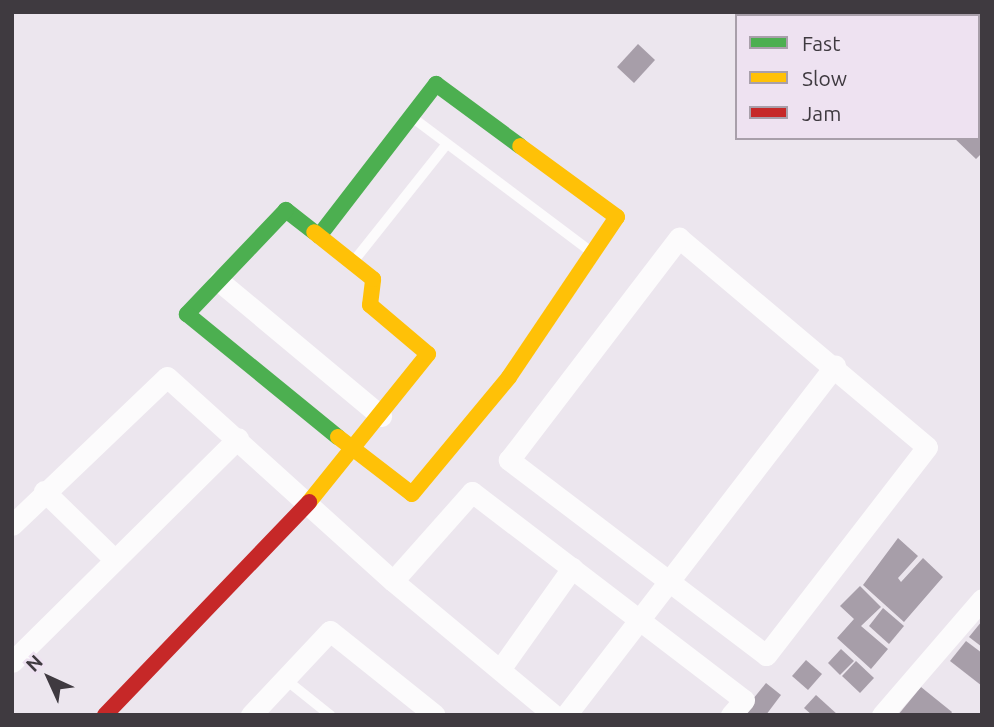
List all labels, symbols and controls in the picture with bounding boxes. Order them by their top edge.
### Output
legend [735,14,980,140]
text: Fast [802,31,840,55]
text: Slow [802,66,847,90]
text: Jam [802,101,841,125]
north arrow [14,643,84,713]
text: N [21,650,47,676]

